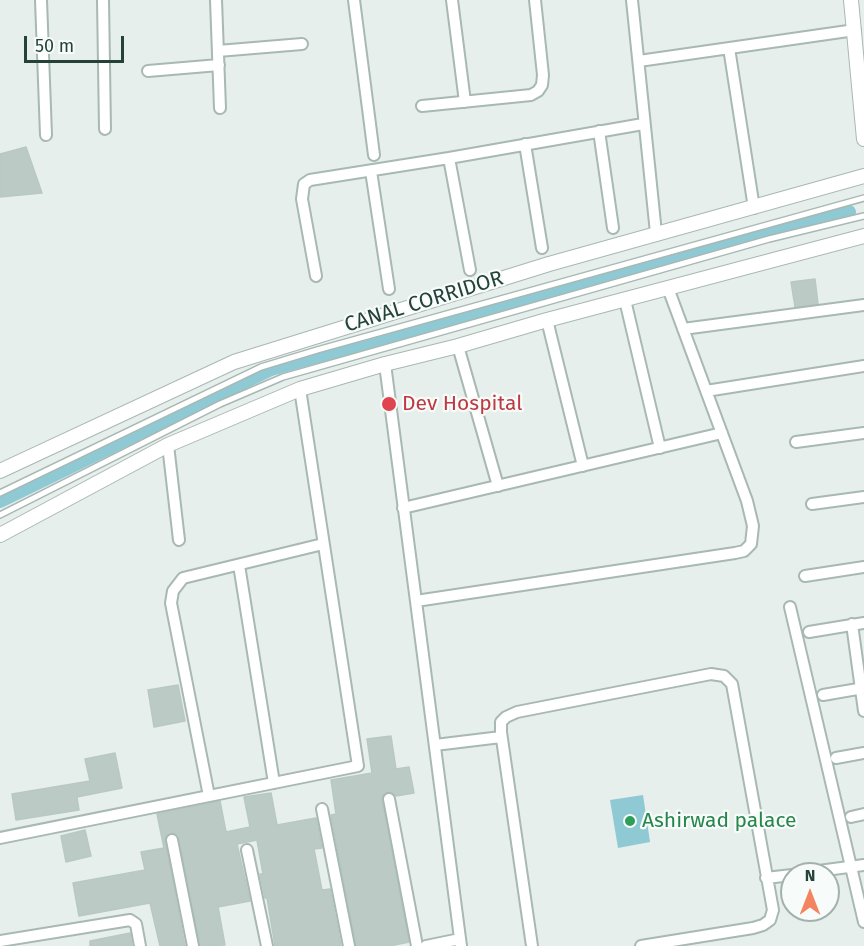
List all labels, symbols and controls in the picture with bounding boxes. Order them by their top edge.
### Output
scale bar [27,24,128,62]
text: 50 m [35,35,74,57]
street label: CANAL CORRIDOR [342,266,506,338]
place label: Dev Hospital [402,391,522,417]
marker: Dev Hospital [380,395,398,413]
place label: Ashirwad palace [642,808,797,834]
marker: Ashirwad palace [623,814,637,828]
north arrow [780,862,840,922]
text: N [805,866,815,885]

